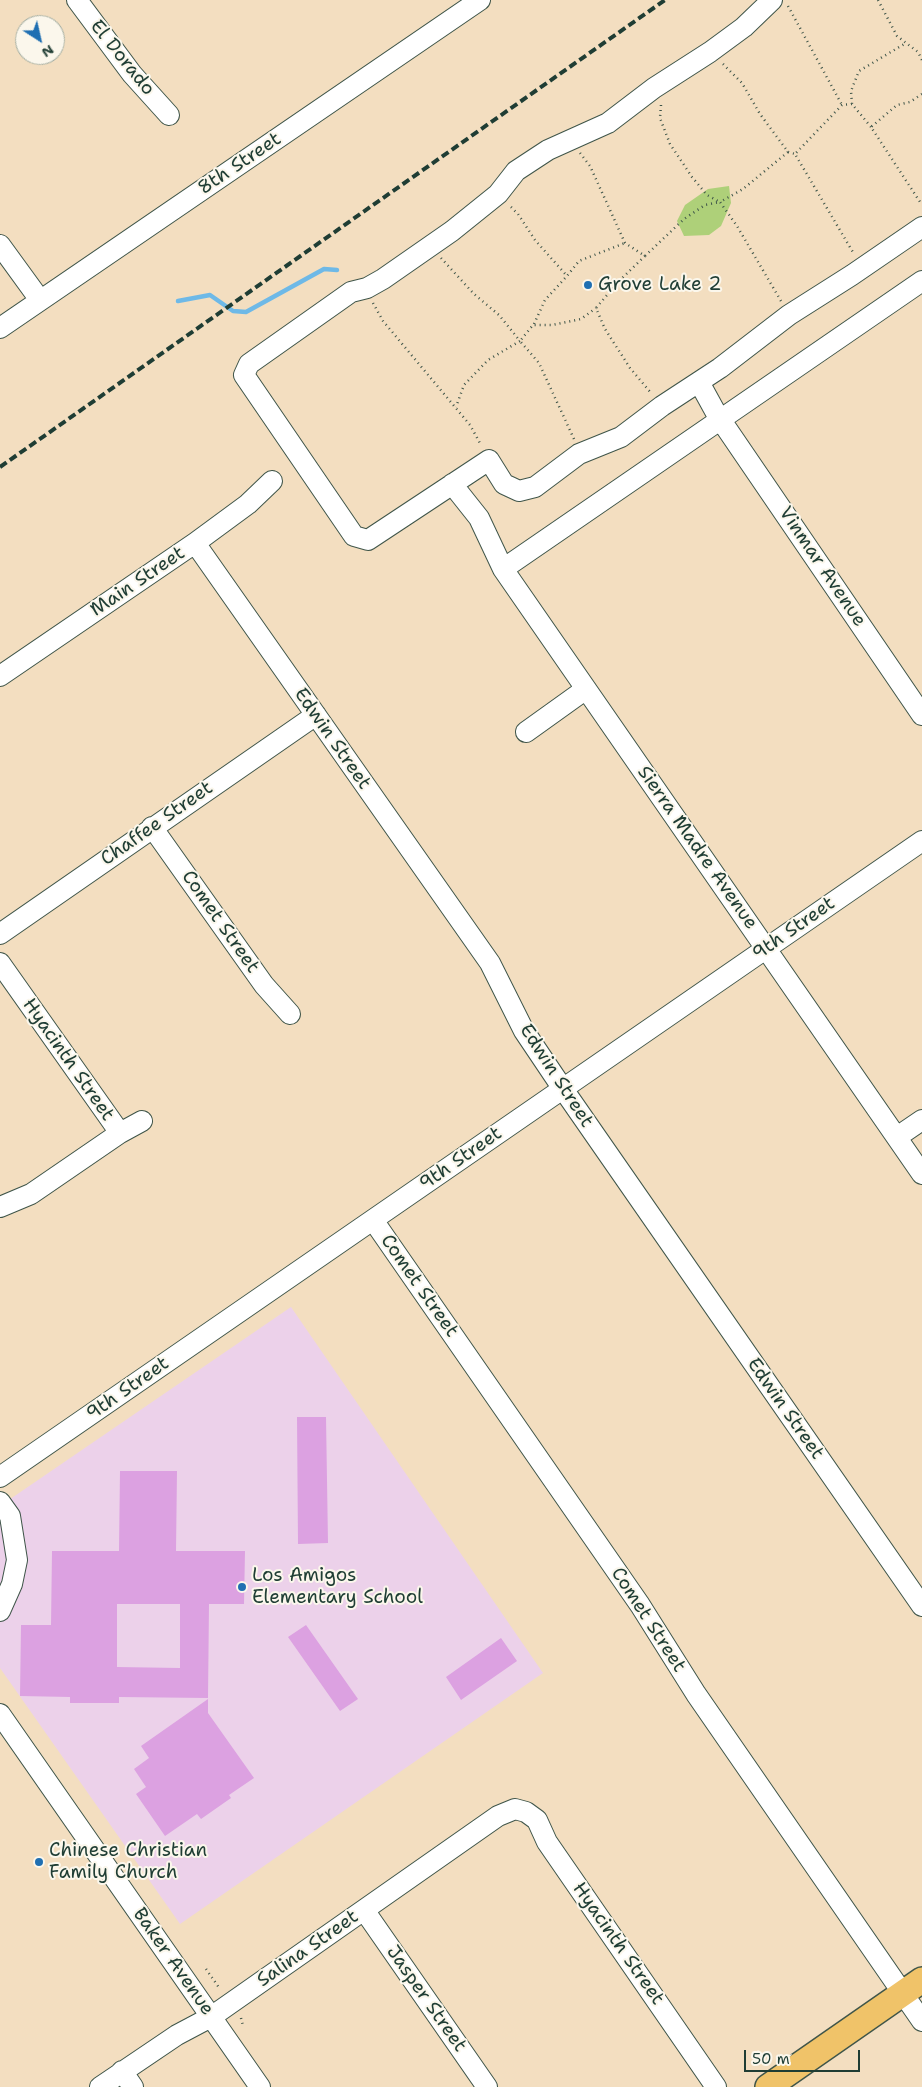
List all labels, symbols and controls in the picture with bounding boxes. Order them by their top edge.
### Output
north arrow [15,15,65,65]
street label: El Dorado [85,16,159,100]
text: N [38,41,58,62]
street label: 8th Street [194,128,286,200]
place label: Grove Lake 2 [598,274,722,296]
marker: Grove Lake 2 [582,279,594,291]
street label: Vinmar Avenue [773,503,871,631]
street label: Main Street [86,542,190,622]
street label: Edwin Street [289,684,375,794]
street label: Sierra Madre Avenue [632,762,762,934]
street label: Chaffee Street [97,777,217,871]
street label: Comet Street [176,866,264,978]
street label: 9th Street [748,892,840,966]
street label: Hyacinth Street [17,994,119,1126]
street label: Edwin Street [514,1020,598,1132]
street label: 9th Street [415,1122,507,1196]
street label: Comet Street [375,1230,463,1342]
street label: 9th Street [82,1352,174,1426]
street label: Edwin Street [742,1354,828,1464]
street label: Comet Street [606,1563,690,1677]
place label: Los Amigos Elementary School [252,1565,423,1609]
marker: Los Amigos Elementary School [236,1581,248,1593]
place label: Chinese Christian Family Church [49,1840,207,1884]
marker: Chinese Christian Family Church [33,1856,45,1868]
street label: Hyacinth Street [567,1878,669,2010]
street label: Baker Avenue [128,1904,218,2020]
street label: Salina Street [253,1906,363,1992]
street label: Jasper Street [381,1941,471,2057]
scale bar [747,2040,863,2072]
text: 50 m [752,2049,790,2069]

